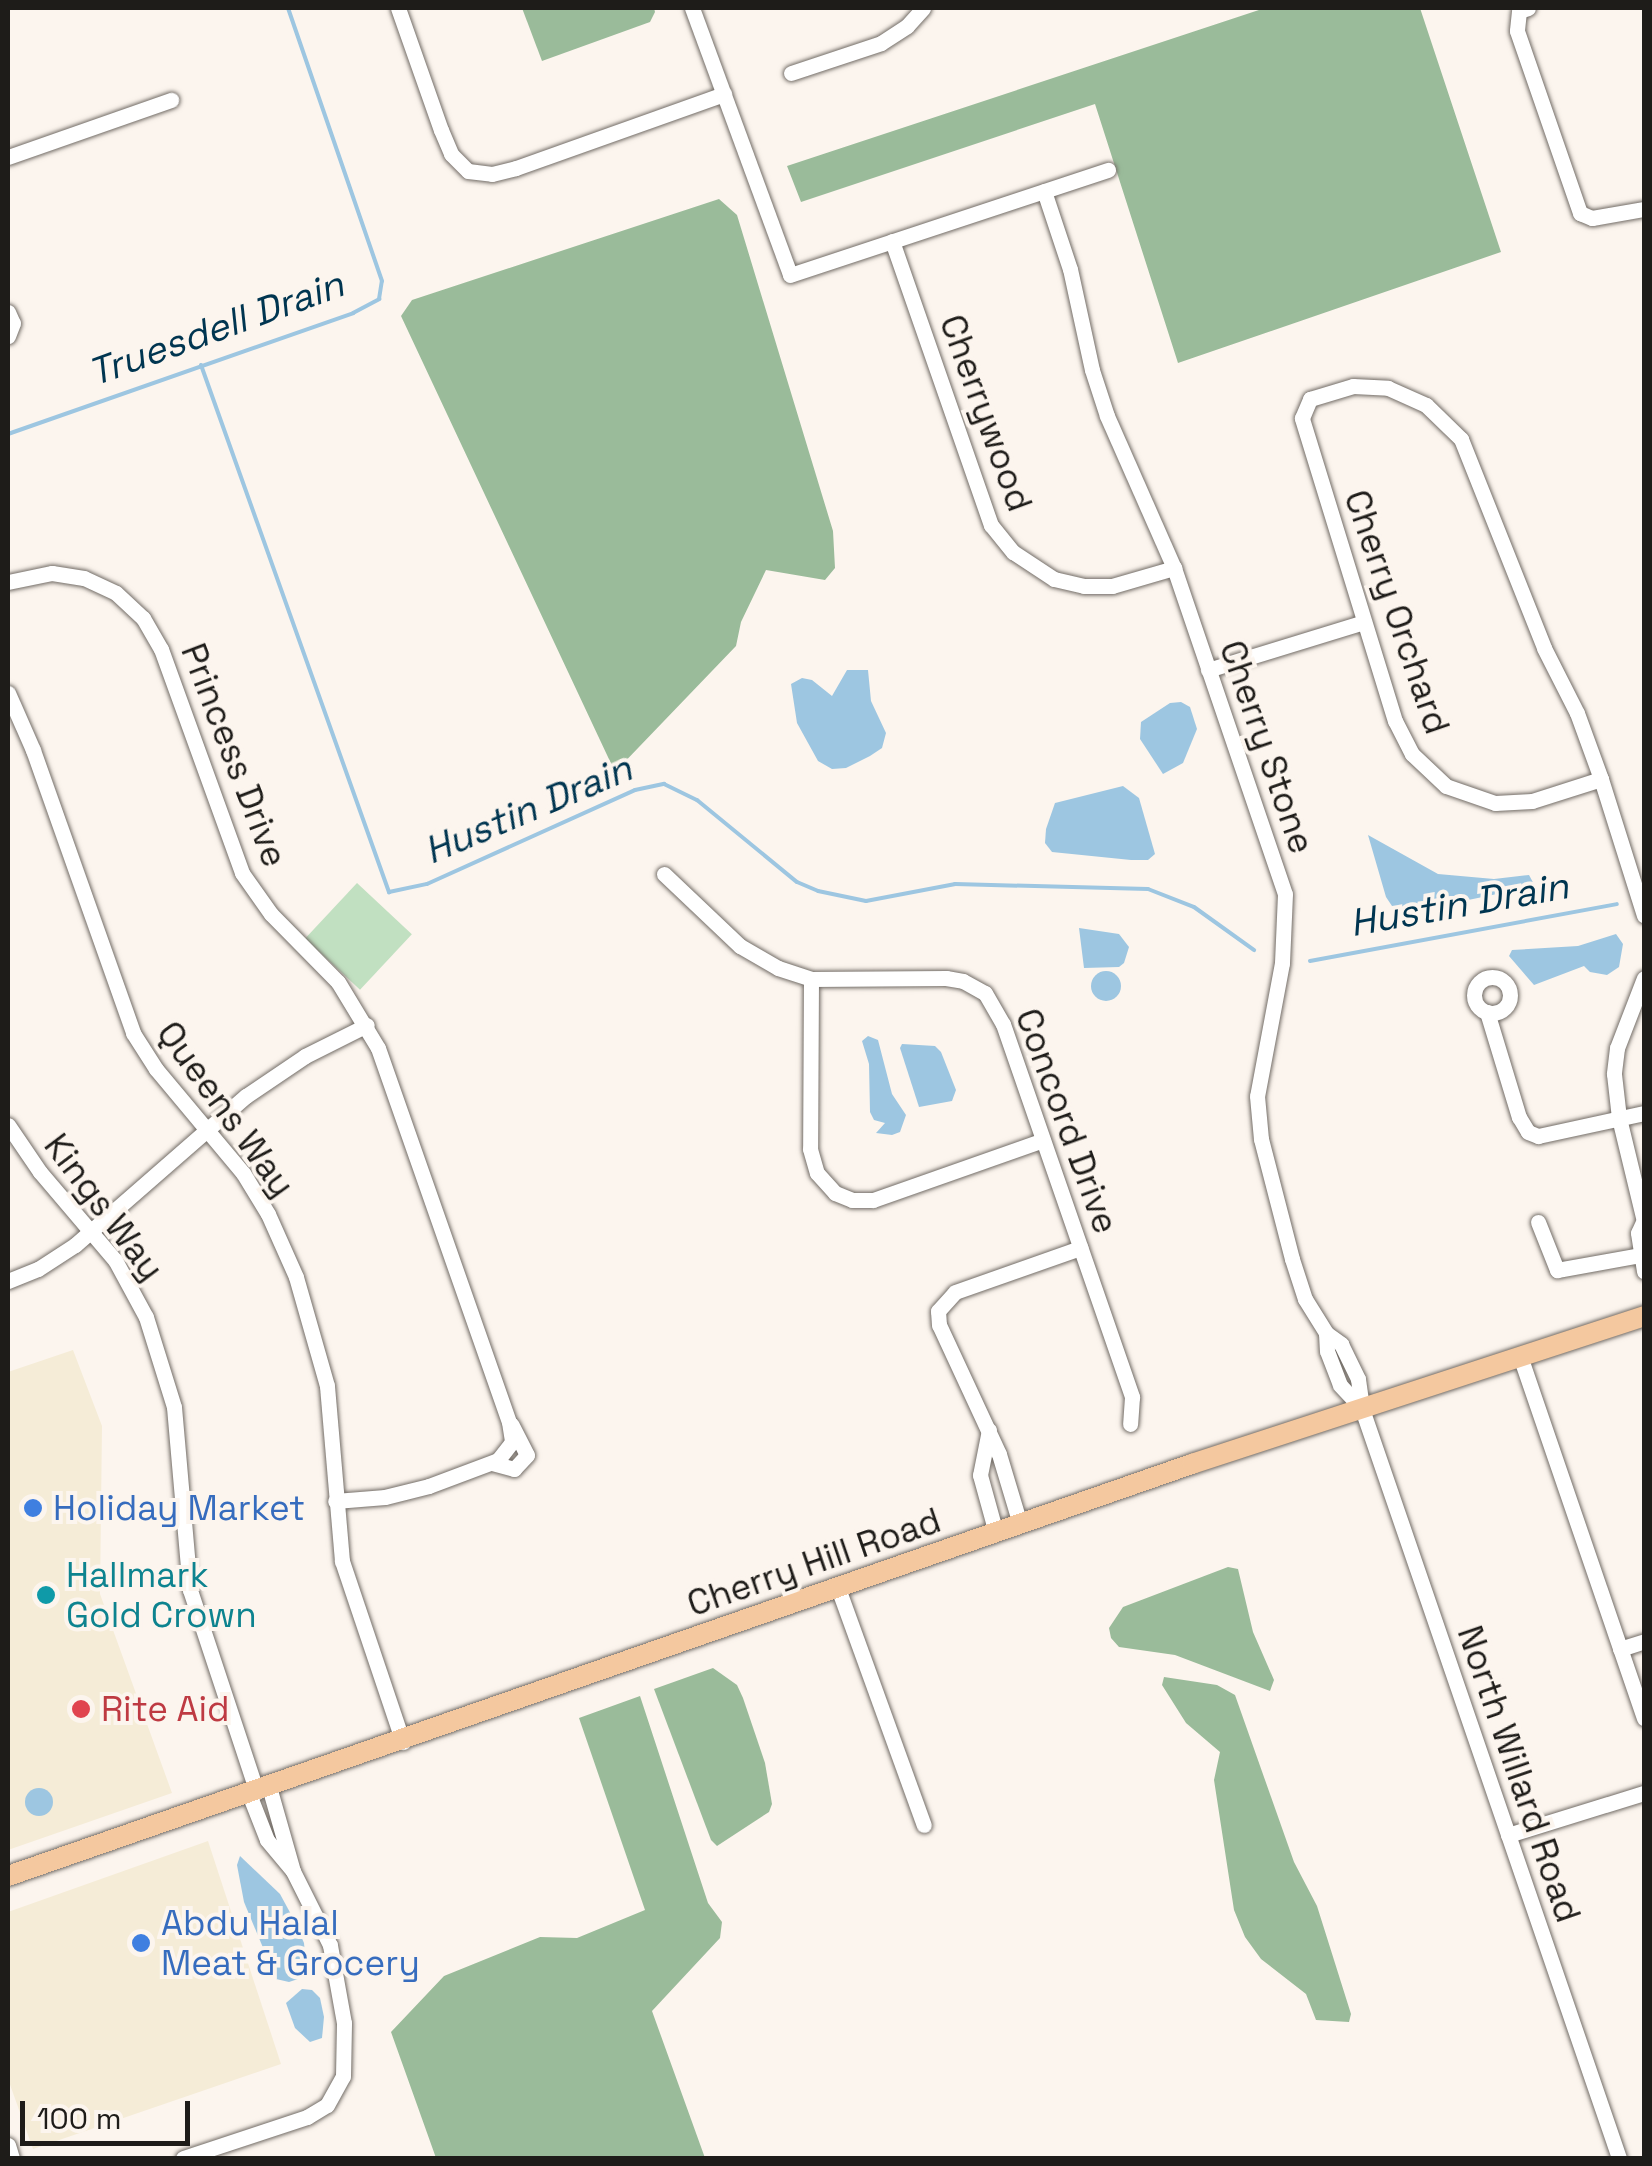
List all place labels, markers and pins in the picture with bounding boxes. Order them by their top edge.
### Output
place label: Holiday Market [53,1487,305,1529]
marker: Holiday Market [22,1497,44,1519]
place label: Hallmark Gold Crown [66,1554,257,1636]
marker: Hallmark Gold Crown [35,1584,57,1606]
place label: Rite Aid [101,1688,230,1730]
marker: Rite Aid [70,1698,92,1720]
place label: Abdu Halal Meat & Grocery [161,1902,420,1984]
marker: Abdu Halal Meat & Grocery [130,1932,152,1954]

